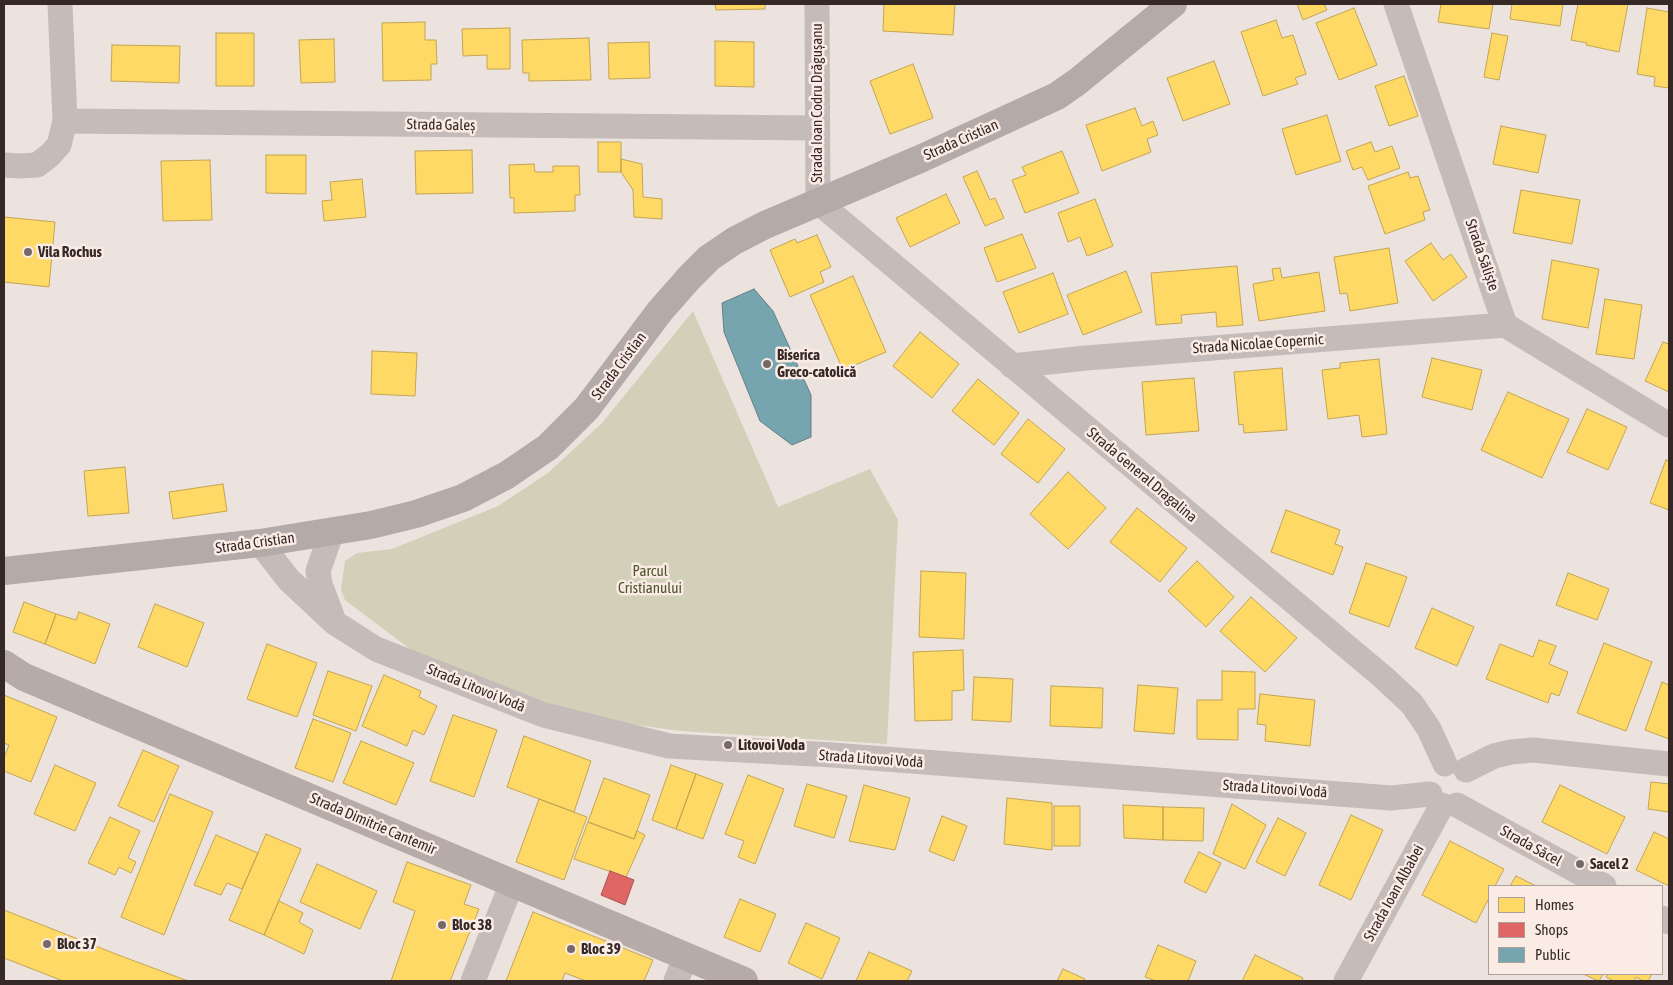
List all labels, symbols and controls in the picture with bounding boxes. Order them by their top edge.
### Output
street label: Strada Ioan Codru Drăgușanu [808,23,826,183]
street label: Strada Galeș [406,115,476,135]
street label: Strada Cristian [921,116,1001,164]
street label: Strada Săliște [1461,217,1503,293]
place label: Vila Rochus [38,243,102,261]
marker: Vila Rochus [22,246,34,258]
street label: Strada Cristian [588,329,650,403]
street label: Strada Nicolae Copernic [1192,330,1324,358]
place label: Biserica Greco-catolică [777,346,856,381]
marker: Biserica Greco-catolică [761,358,773,370]
street label: Strada General Dragalina [1083,424,1201,526]
street label: Strada Cristian [214,529,296,557]
park label: Parcul Cristianului [618,562,682,597]
street label: Strada Litovoi Vodă [424,660,528,716]
place label: Litovoi Voda [738,736,805,754]
marker: Litovoi Voda [722,739,734,751]
street label: Strada Litovoi Vodă [818,746,924,772]
street label: Strada Litovoi Vodă [1222,776,1328,802]
street label: Strada Dimitrie Cantemir [307,789,439,859]
street label: Strada Săcel [1497,822,1565,870]
street label: Strada Ioan Albabei [1360,841,1428,945]
place label: Sacel 2 [1590,855,1629,873]
marker: Sacel 2 [1574,858,1586,870]
legend [1488,885,1663,975]
text: Homes [1535,896,1574,913]
place label: Bloc 38 [452,916,492,934]
marker: Bloc 38 [436,919,448,931]
text: Shops [1535,921,1568,938]
place label: Bloc 37 [57,935,97,953]
marker: Bloc 37 [41,938,53,950]
place label: Bloc 39 [581,940,621,958]
marker: Bloc 39 [565,943,577,955]
text: Public [1535,946,1570,963]

